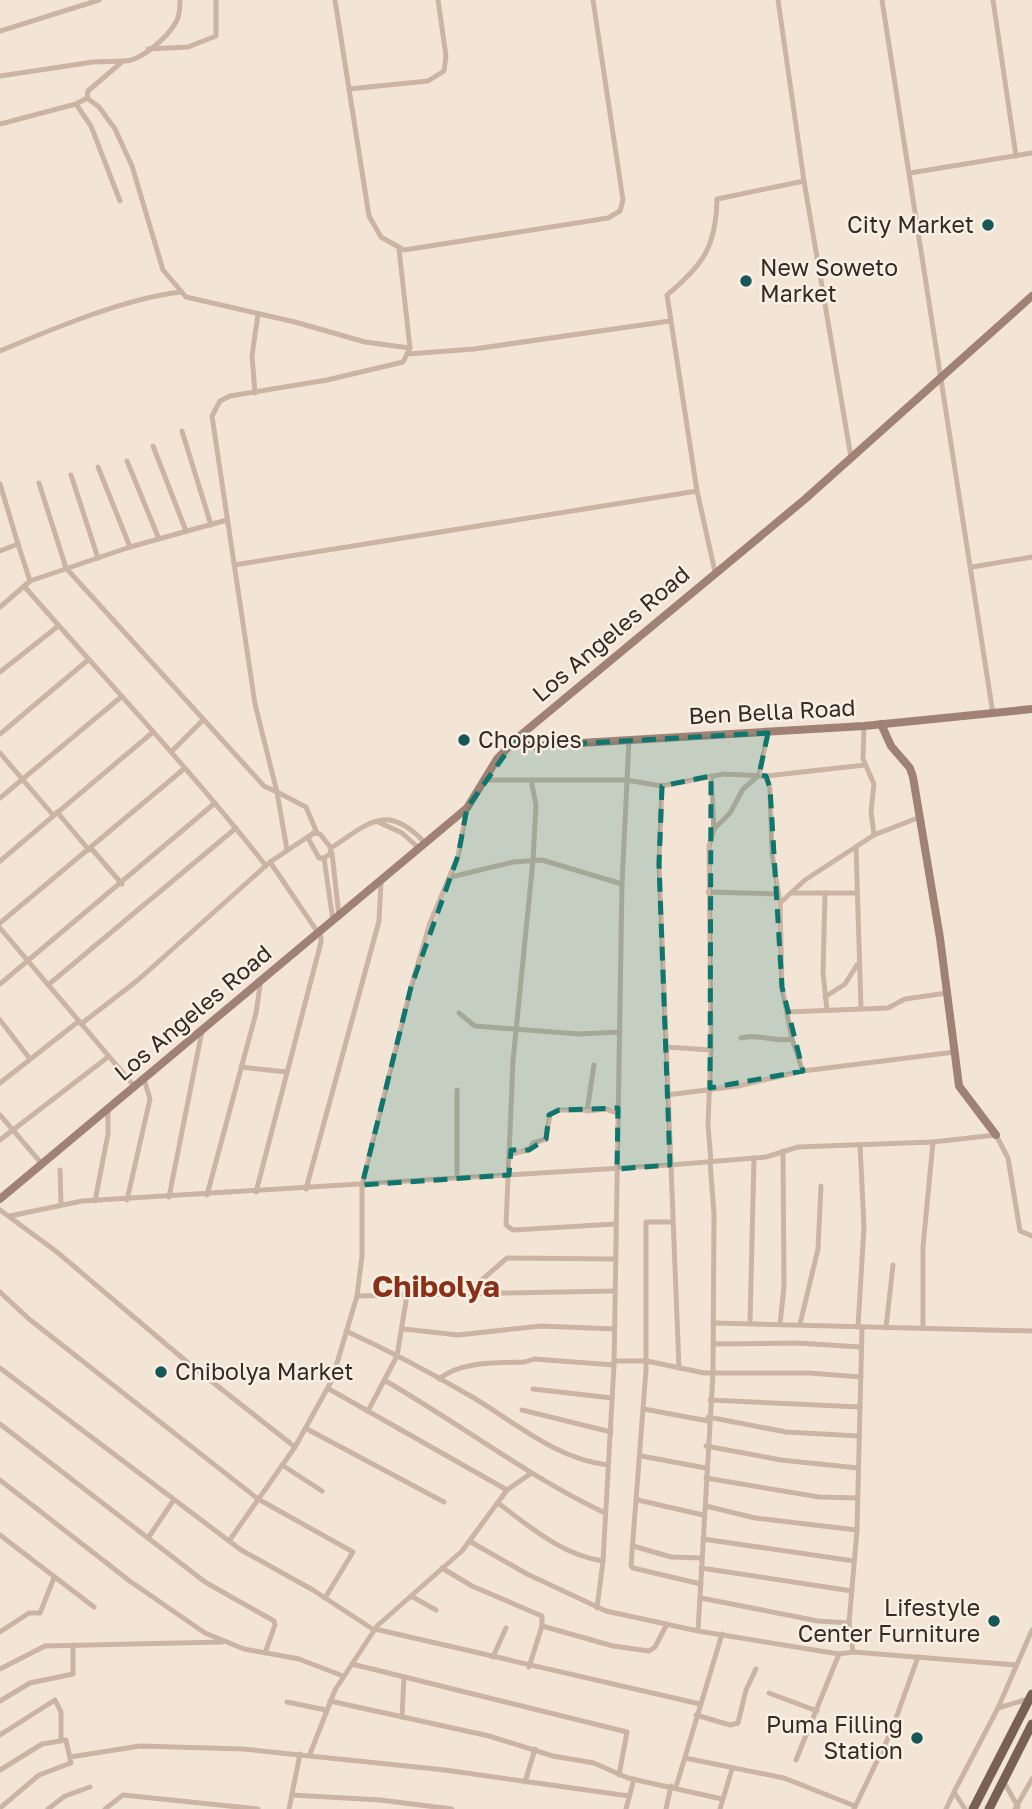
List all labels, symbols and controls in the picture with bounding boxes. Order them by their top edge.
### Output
place label: City Market [847,210,974,238]
marker: City Market [980,217,996,233]
place label: New Soweto Market [760,253,898,307]
marker: New Soweto Market [738,273,754,289]
street label: Los Angeles Road [526,559,695,707]
street label: Ben Bella Road [688,693,856,729]
place label: Choppies [478,725,582,753]
marker: Choppies [456,732,472,748]
street label: Los Angeles Road [108,938,277,1086]
district label: Chibolya [372,1268,500,1304]
place label: Chibolya Market [175,1357,354,1385]
marker: Chibolya Market [153,1364,169,1380]
place label: Lifestyle Center Furniture [798,1593,980,1647]
marker: Lifestyle Center Furniture [986,1613,1002,1629]
place label: Puma Filling Station [766,1710,903,1764]
marker: Puma Filling Station [909,1730,925,1746]

